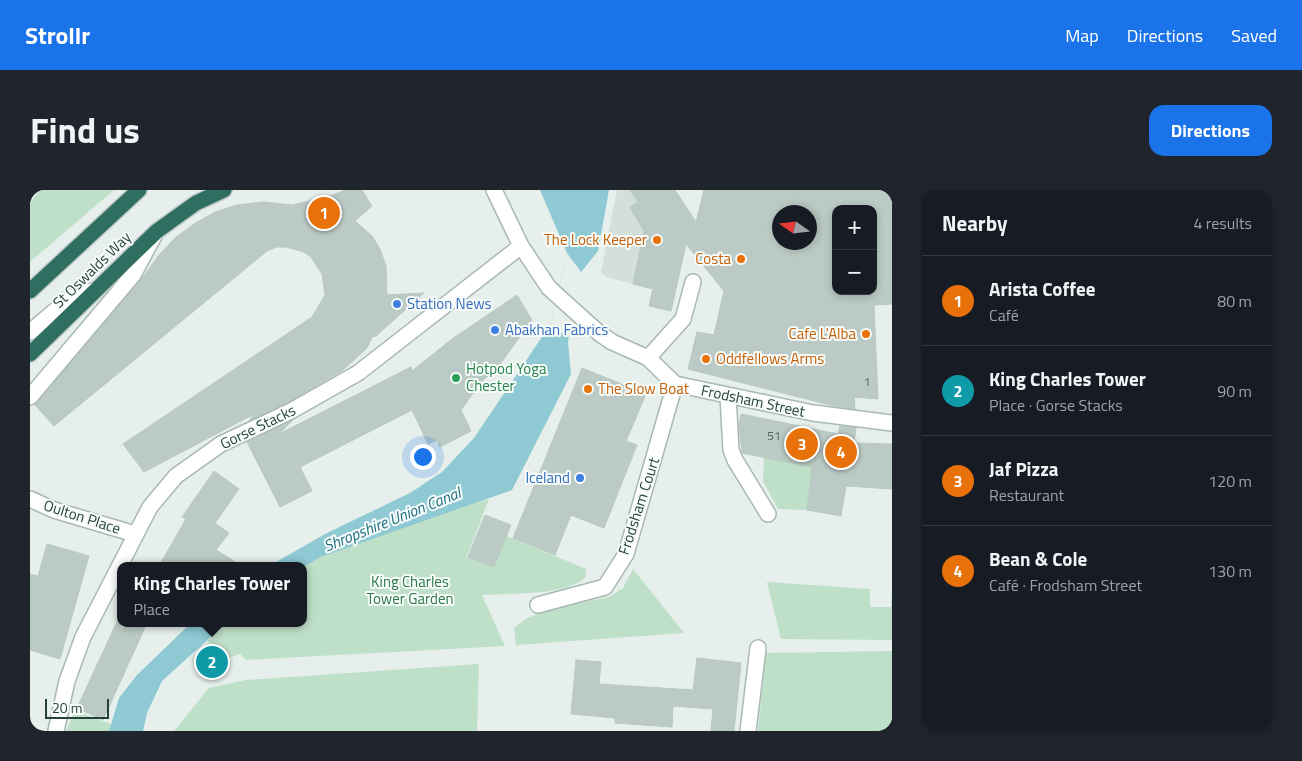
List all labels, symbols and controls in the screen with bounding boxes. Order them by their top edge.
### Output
text: Strollr [25,17,90,53]
text: Map [1065,22,1099,49]
text: Directions [1127,22,1203,49]
text: Saved [1231,22,1277,49]
text: Find us [30,103,140,157]
button: Directions [1149,105,1272,156]
pin: 1 [308,194,340,232]
north arrow [772,205,817,250]
map controls [832,205,877,295]
button: + [832,205,877,250]
text: Nearby [942,207,1007,239]
text: 4 results [1193,211,1252,235]
street label: St Oswalds Way [47,226,136,313]
place label: The Lock Keeper [544,228,647,251]
marker: The Lock Keeper [651,234,663,246]
place label: Costa [695,247,731,270]
button: − [832,250,877,295]
marker: Costa [735,253,747,265]
text: Arista Coffee [989,274,1095,303]
text: 1 [954,289,962,313]
text: 80 m [1217,289,1252,313]
place label: Station News [407,292,492,315]
marker: Station News [391,298,403,310]
text: Café [989,303,1019,327]
place label: Abakhan Fabrics [505,318,608,341]
place label: Cafe L'Alba [788,322,856,345]
marker: Abakhan Fabrics [489,324,501,336]
marker: Cafe L'Alba [860,328,872,340]
place label: Oddfellows Arms [716,347,824,370]
marker: Oddfellows Arms [700,353,712,365]
place label: Hotpod Yoga Chester [466,357,547,397]
text: King Charles Tower [989,364,1146,393]
marker: Hotpod Yoga Chester [450,372,462,384]
house number: 1 [864,372,870,391]
place label: The Slow Boat [598,377,690,400]
street label: Frodsham Street [699,378,808,423]
text: 2 [954,379,962,403]
text: 90 m [1217,379,1252,403]
marker: The Slow Boat [582,383,594,395]
text: Place · Gorse Stacks [989,393,1123,417]
street label: Gorse Stacks [216,398,300,455]
pin: 3 [786,425,818,463]
house number: 51 [767,426,781,445]
pin: 4 [825,433,857,471]
your location [410,444,436,470]
street label: Frodsham Court [612,453,665,558]
text: Jaf Pizza [989,454,1058,483]
place label: Iceland [525,466,570,489]
text: 3 [954,469,962,493]
text: 120 m [1208,469,1252,493]
marker: Iceland [574,472,586,484]
water label: Shropshire Union Canal [320,480,466,557]
text: Restaurant [989,483,1064,507]
street label: Oulton Place [41,493,124,540]
text: Bean & Cole [989,544,1087,573]
text: 4 [954,559,962,583]
text: 130 m [1208,559,1252,583]
popup [117,562,307,627]
text: King Charles Tower [134,568,290,597]
park label: King Charles Tower Garden [366,570,454,610]
text: Café · Frodsham Street [989,573,1142,597]
text: Place [134,597,170,621]
pin: 2 [196,643,228,681]
scale bar [45,696,109,719]
text: 20 m [52,697,82,718]

